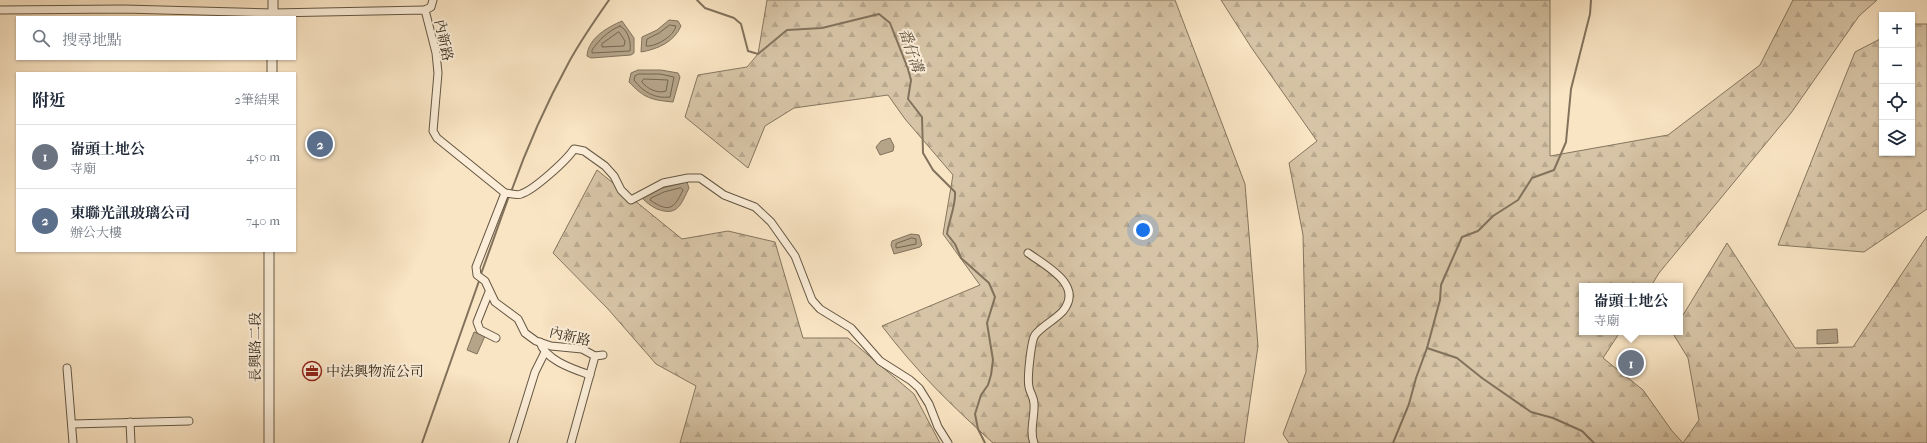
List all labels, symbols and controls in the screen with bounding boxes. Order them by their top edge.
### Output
map controls [1879,12,1915,156]
button: + [1879,12,1915,48]
search box [16,16,296,60]
street label: 內新路 [431,18,456,62]
water label: 番仔溝 [895,26,927,76]
icon: search [30,27,52,49]
text: 搜尋地點 [62,31,122,49]
button: − [1879,48,1915,84]
button: locate [1879,84,1915,120]
text: 附近 [32,90,66,110]
text: 2筆結果 [234,92,280,107]
button: layers [1879,120,1915,156]
pin: 2 [307,129,333,159]
text: 崙頭土地公 [70,140,145,158]
text: 1 [43,149,47,164]
text: 450 m [246,149,280,164]
text: 寺廟 [70,161,96,176]
text: 東聯光訊玻璃公司 [70,204,190,222]
text: 2 [42,213,48,228]
text: 740 m [246,213,280,228]
your location [1133,220,1153,240]
text: 辦公大樓 [70,225,122,240]
popup [1579,283,1683,335]
text: 崙頭土地公 [1593,292,1669,310]
street label: 長興路二段 [247,312,264,382]
text: 寺廟 [1593,313,1620,328]
street label: 內新路 [548,323,592,349]
pin: 1 [1618,348,1644,378]
office icon: 中法興物流公司 [301,360,323,382]
place label: 中法興物流公司 [326,363,424,380]

